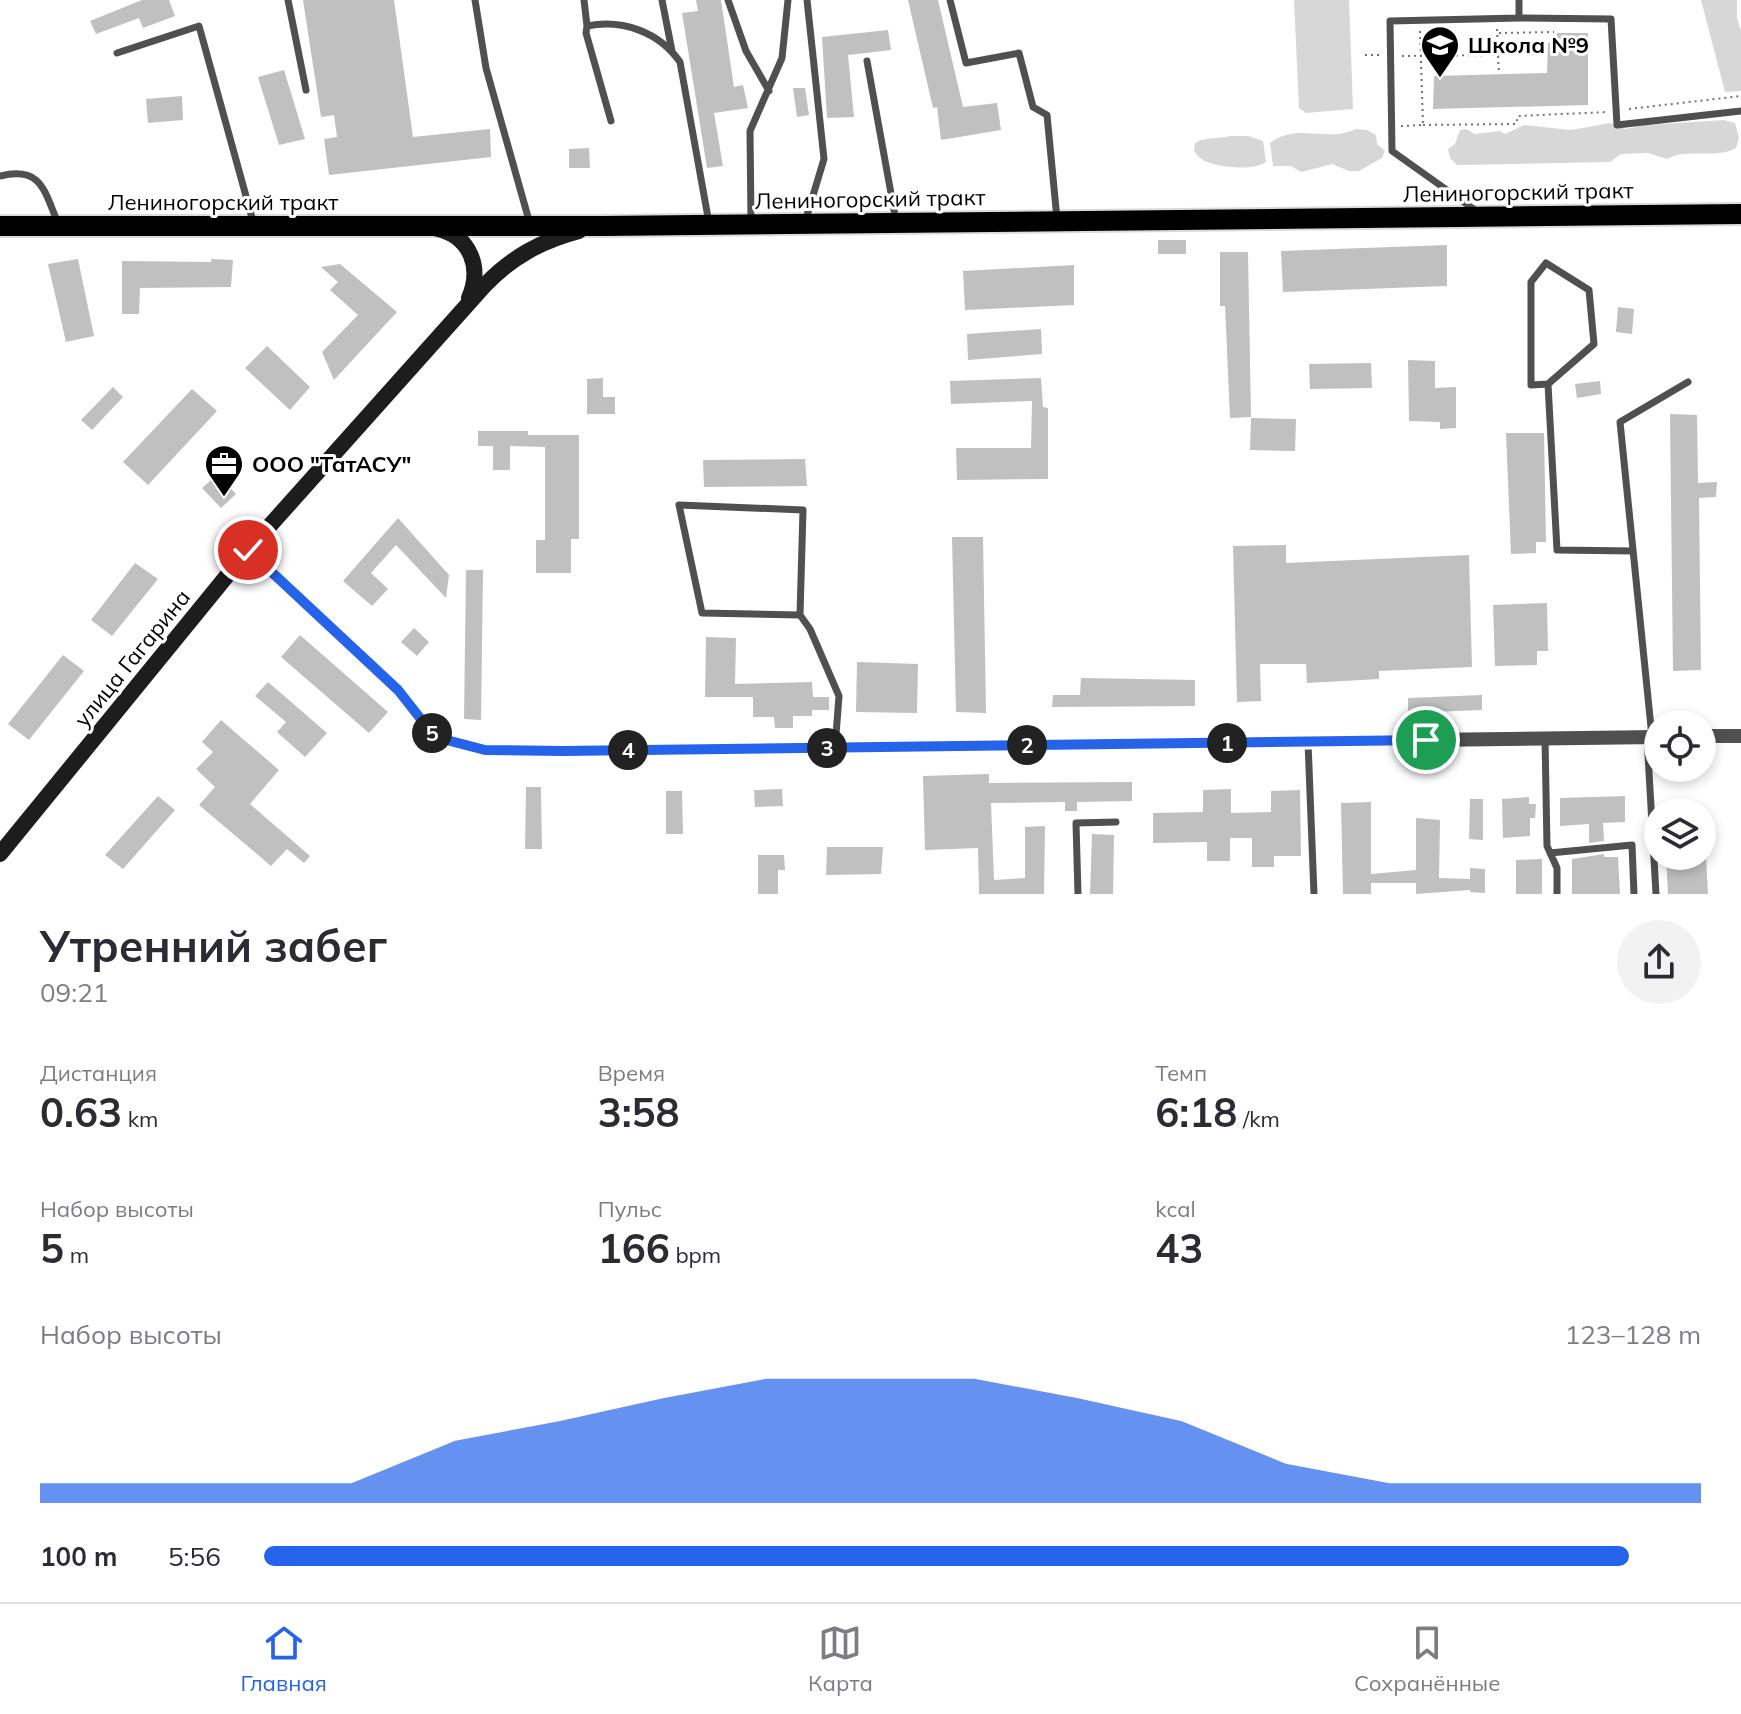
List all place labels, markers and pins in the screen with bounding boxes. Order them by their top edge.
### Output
school or university icon: Школа №9 [1419,24,1461,79]
place label: Школа №9 [1468,31,1589,59]
office icon: ООО "ТатАСУ" [203,443,245,498]
place label: ООО "ТатАСУ" [252,450,411,478]
pin [214,516,282,584]
pin [1392,706,1460,774]
pin: 5 [412,713,452,753]
pin: 1 [1207,723,1247,763]
pin: 2 [1007,725,1047,765]
pin: 3 [807,728,847,768]
pin: 4 [608,730,648,770]

